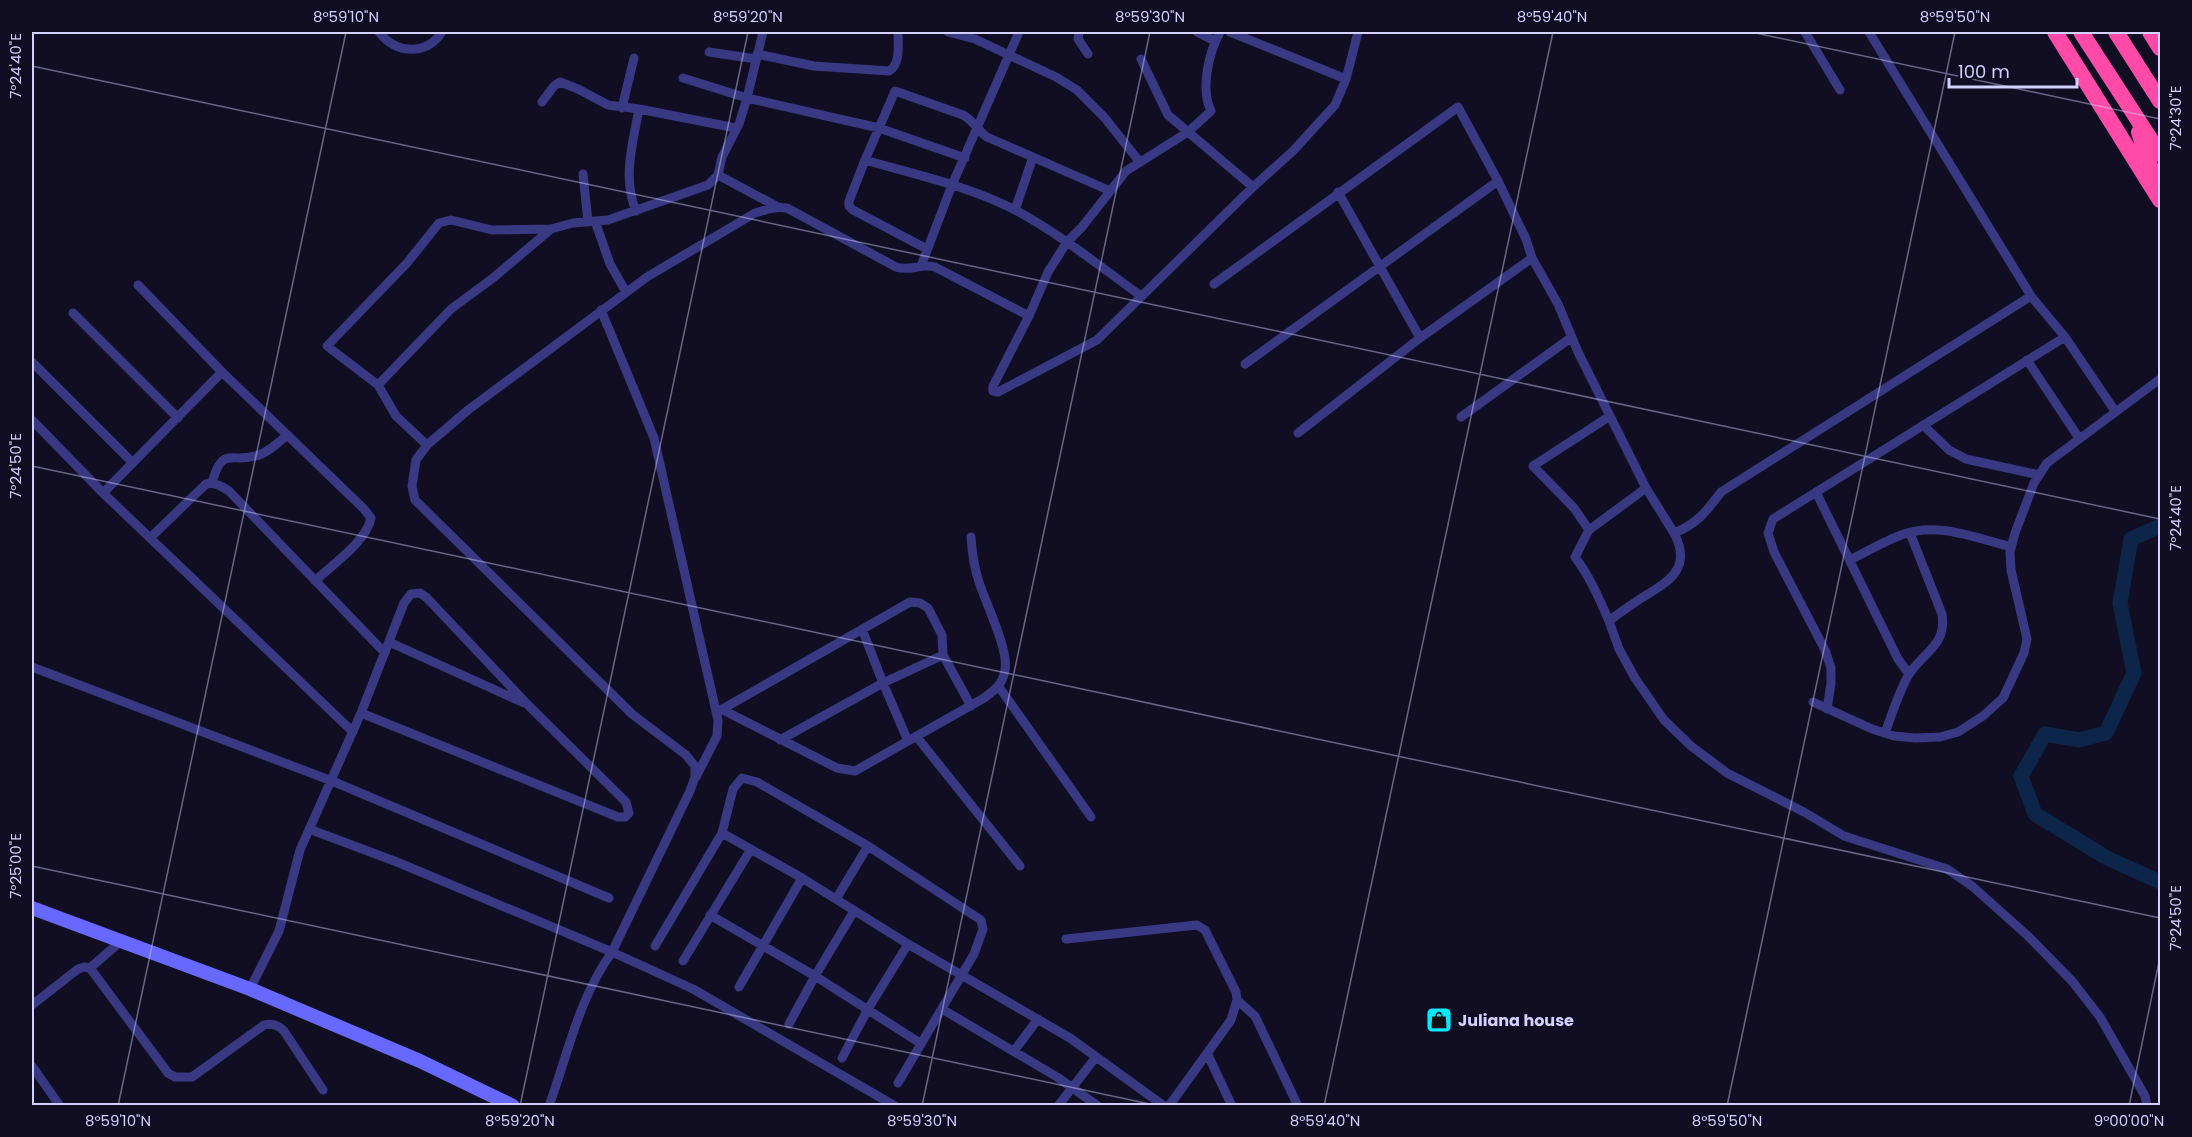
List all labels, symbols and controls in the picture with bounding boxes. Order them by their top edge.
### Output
text: 8°59'10"N [313,6,379,27]
text: 8°59'20"N [713,6,783,27]
text: 8°59'30"N [1115,6,1185,27]
text: 8°59'40"N [1517,6,1587,27]
text: 8°59'50"N [1920,6,1990,27]
text: 7°24'40"E [5,33,26,99]
scale bar [1949,51,2076,89]
text: 100 m [1958,59,2010,84]
text: 7°24'30"E [2165,85,2186,151]
text: 7°24'50"E [5,433,26,499]
text: 7°24'40"E [2165,485,2186,551]
text: 7°25'00"E [5,833,26,899]
text: 7°24'50"E [2165,885,2186,951]
shop icon: Juliana house [1424,1005,1454,1035]
place label: Juliana house [1458,1009,1574,1032]
text: 8°59'10"N [85,1110,151,1131]
text: 8°59'20"N [485,1110,555,1131]
text: 8°59'30"N [887,1110,957,1131]
text: 8°59'40"N [1290,1110,1360,1131]
text: 8°59'50"N [1692,1110,1762,1131]
text: 9°00'00"N [2094,1110,2164,1131]

